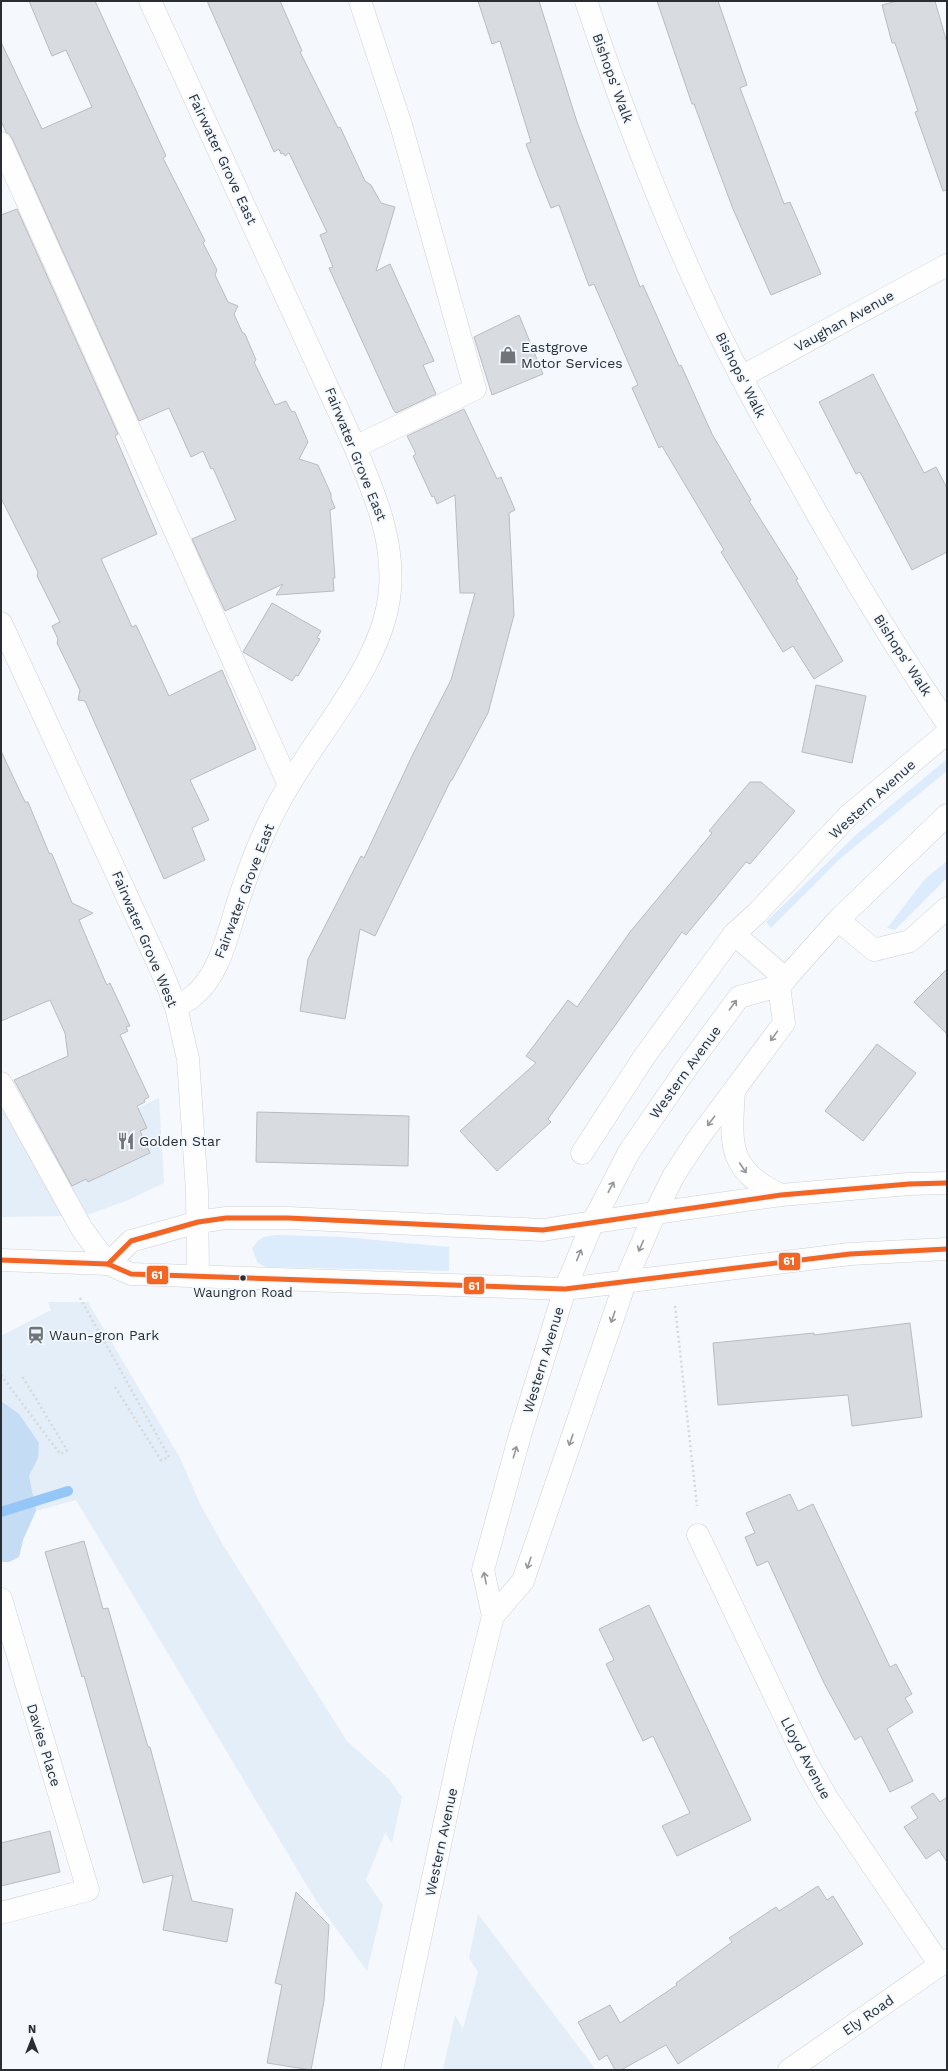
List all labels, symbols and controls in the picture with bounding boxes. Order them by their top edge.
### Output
street label: Bishops' Walk [589,31,637,125]
street label: Fairwater Grove East [186,91,260,227]
street label: Vaughan Avenue [791,287,897,355]
street label: Bishops' Walk [713,329,770,421]
place label: Eastgrove Motor Services [521,339,623,371]
shop icon: Eastgrove Motor Services [498,345,518,365]
street label: Fairwater Grove East [322,385,390,523]
street label: Bishops' Walk [871,611,935,699]
street label: Western Avenue [826,756,918,842]
street label: Fairwater Grove East [211,821,277,961]
street label: Fairwater Grove West [109,868,181,1010]
one-way arrow [729,1000,738,1011]
street label: Western Avenue [646,1023,724,1121]
one-way arrow [770,1030,778,1041]
one-way arrow [707,1116,715,1127]
restaurant icon: Golden Star [116,1131,136,1151]
place label: Golden Star [139,1133,221,1149]
one-way arrow [740,1162,748,1174]
one-way arrow [607,1181,615,1193]
one-way arrow [636,1240,644,1252]
one-way arrow [575,1250,583,1262]
line badge: 61 [778,1252,801,1271]
text: 61 [783,1255,795,1268]
line badge: 61 [146,1265,169,1285]
text: 61 [151,1269,163,1282]
marker: Waungron Road [238,1273,248,1283]
line badge: 61 [463,1276,485,1295]
text: 61 [468,1280,480,1293]
place label: Waungron Road [193,1285,293,1300]
street label: Western Avenue [519,1305,567,1415]
one-way arrow [609,1310,616,1323]
station icon: Waun-gron Park [26,1325,46,1345]
place label: Waun-gron Park [49,1327,159,1343]
one-way arrow [567,1433,574,1446]
one-way arrow [512,1446,519,1459]
one-way arrow [525,1556,532,1569]
one-way arrow [480,1572,488,1585]
street label: Davies Place [24,1702,64,1788]
street label: Lloyd Avenue [778,1714,834,1802]
street label: Western Avenue [422,1786,460,1898]
street label: Ely Road [839,1992,897,2038]
north arrow [12,2019,52,2059]
text: N [28,2023,36,2036]

